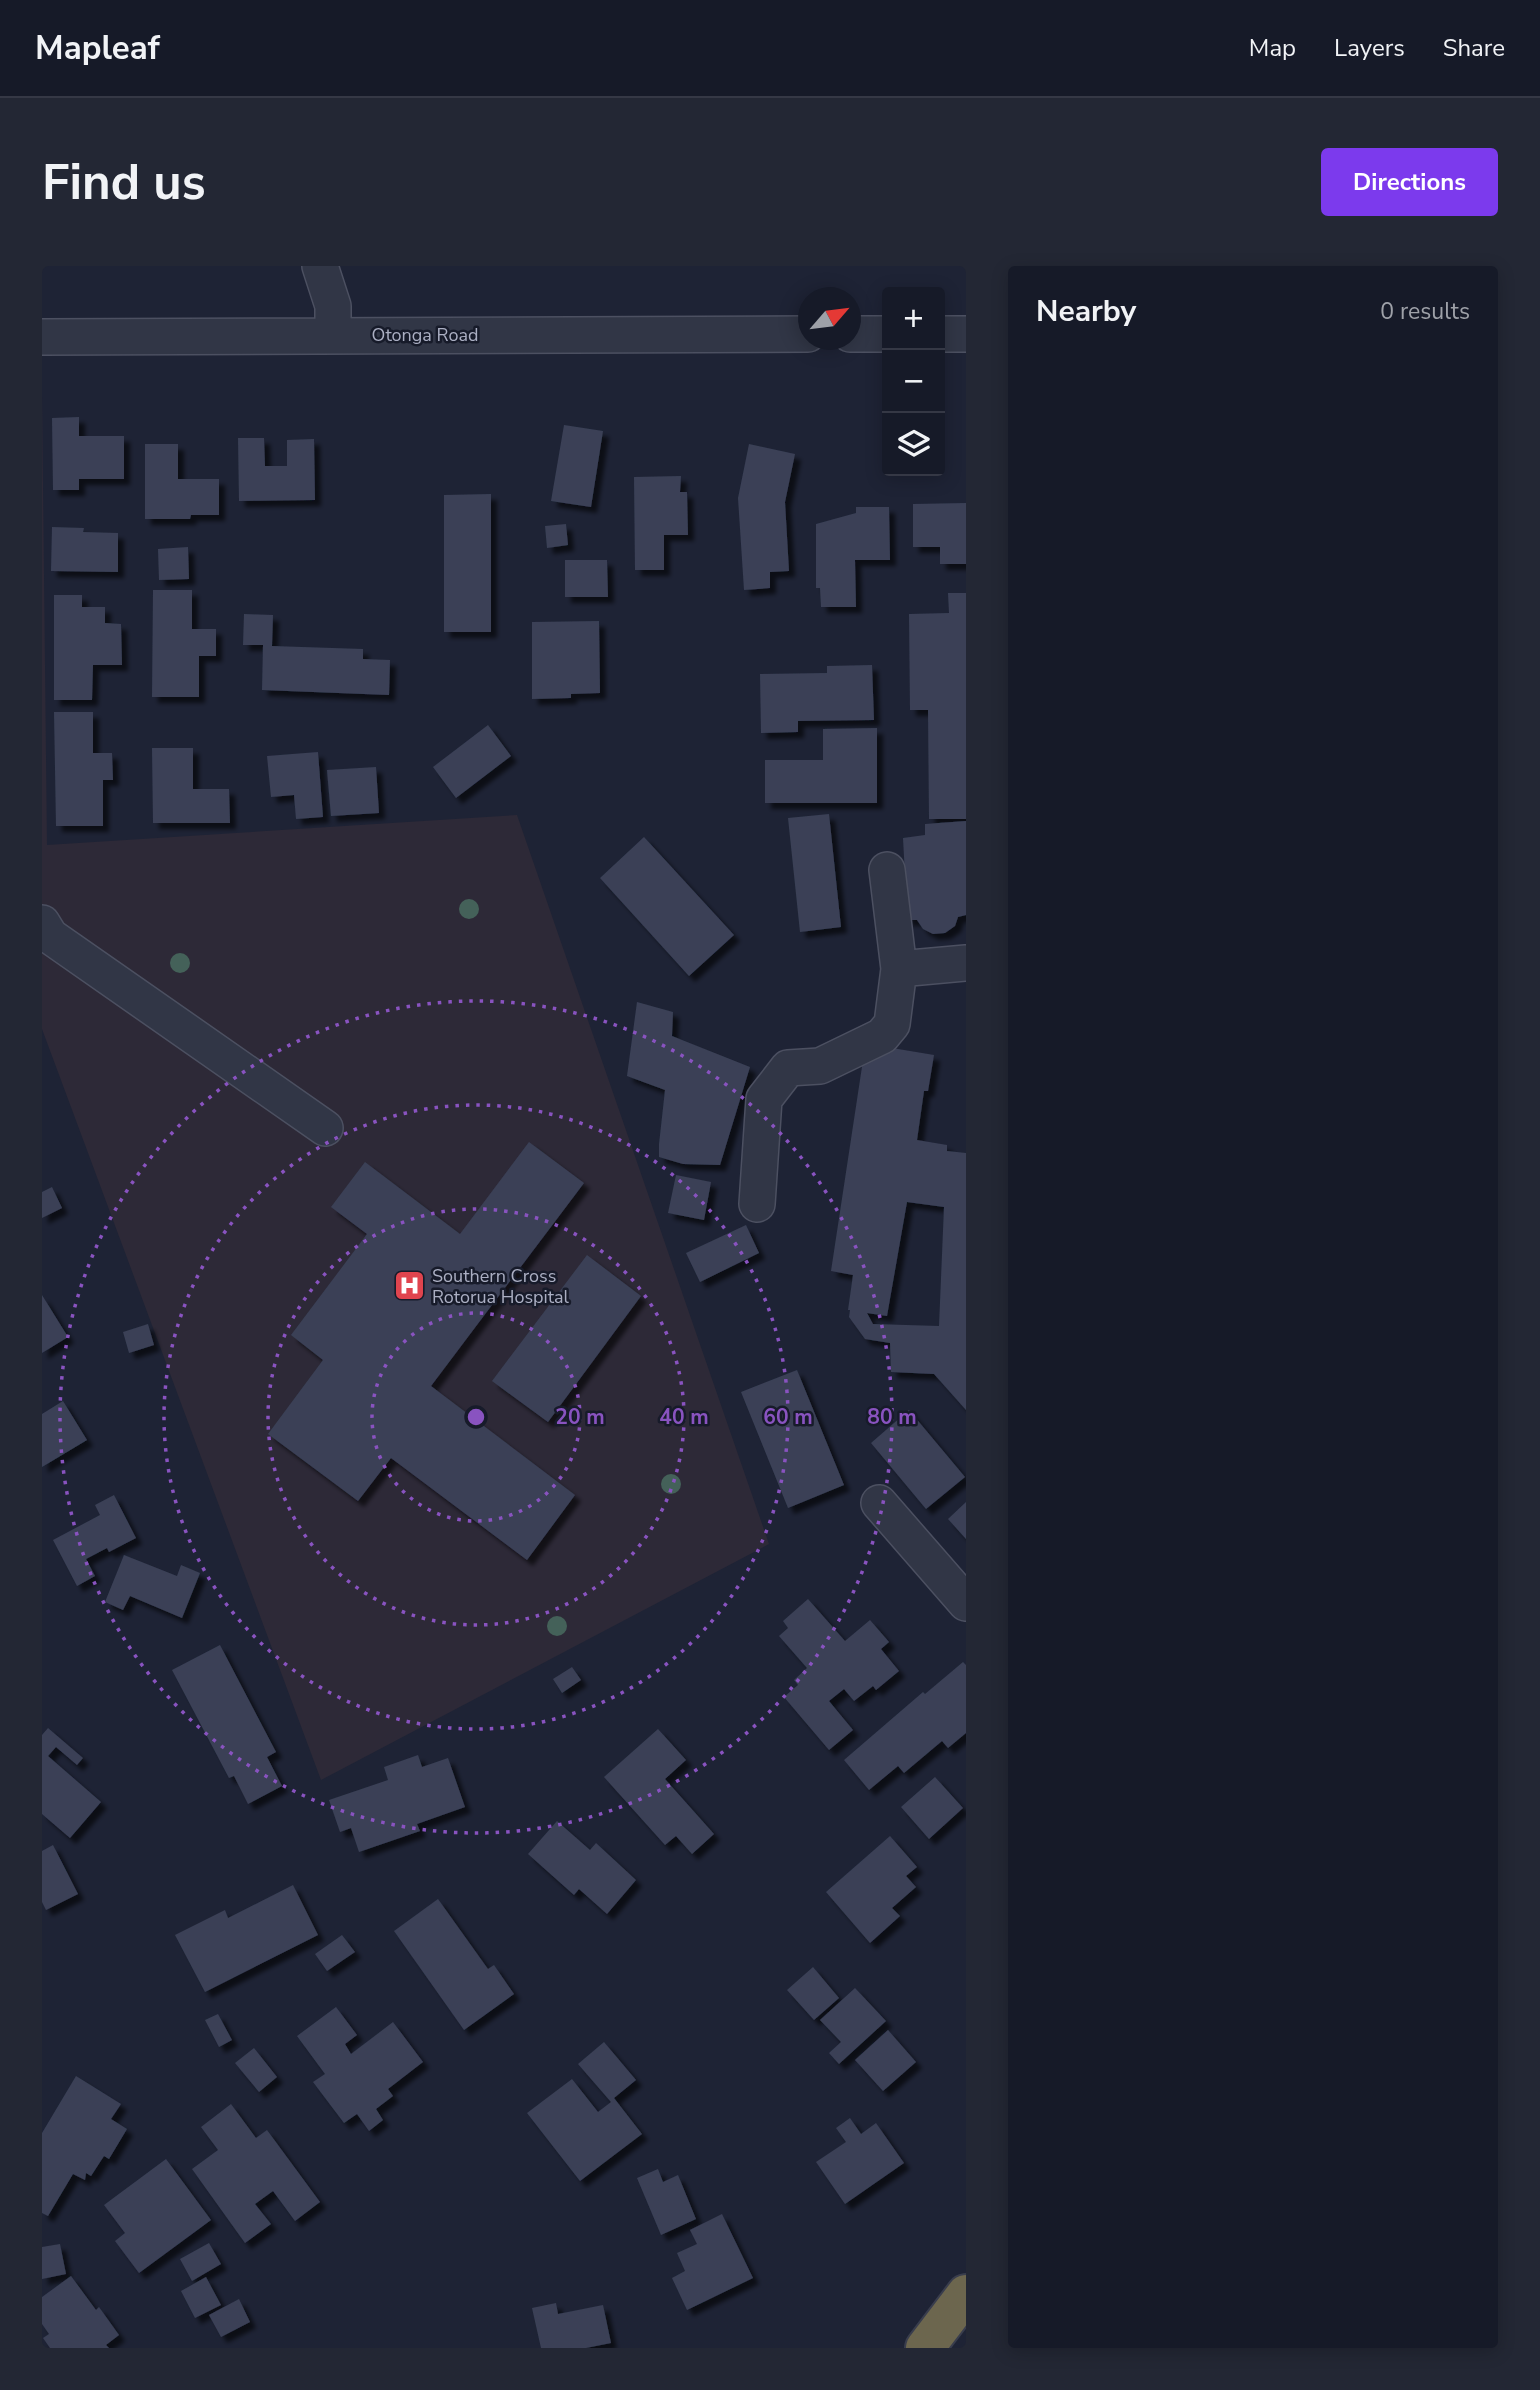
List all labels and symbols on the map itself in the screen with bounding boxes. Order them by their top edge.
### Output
north arrow [798,287,861,350]
street label: Otonga Road [372,323,478,347]
place label: Southern Cross Rotorua Hospital [432,1264,570,1309]
hospital icon: Southern Cross Rotorua Hospital [392,1269,426,1303]
text: 20 m [555,1403,605,1431]
text: 40 m [659,1403,709,1431]
text: 60 m [763,1403,813,1431]
text: 80 m [867,1403,917,1431]
centre of rings [464,1405,488,1429]

